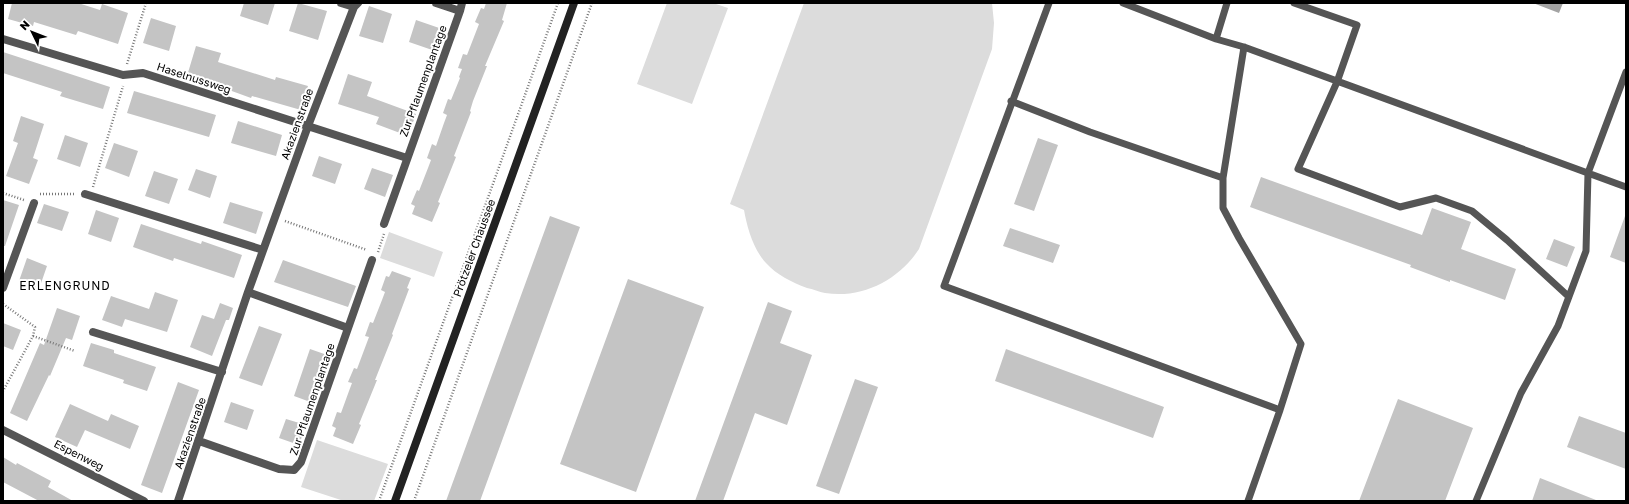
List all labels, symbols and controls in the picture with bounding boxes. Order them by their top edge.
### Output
north arrow [12,12,52,52]
text: N [17,17,32,32]
street label: Zur Pflaumenplantage [396,23,449,138]
street label: Haselnussweg [155,59,233,96]
street label: Akazienstraße [278,86,315,161]
street label: Prötzeler Chaussee [450,197,497,298]
district label: ERLENGRUND [19,278,111,293]
street label: Zur Pflaumenplantage [286,341,337,457]
street label: Akazienstraße [171,395,208,470]
street label: Espenweg [52,436,106,473]

